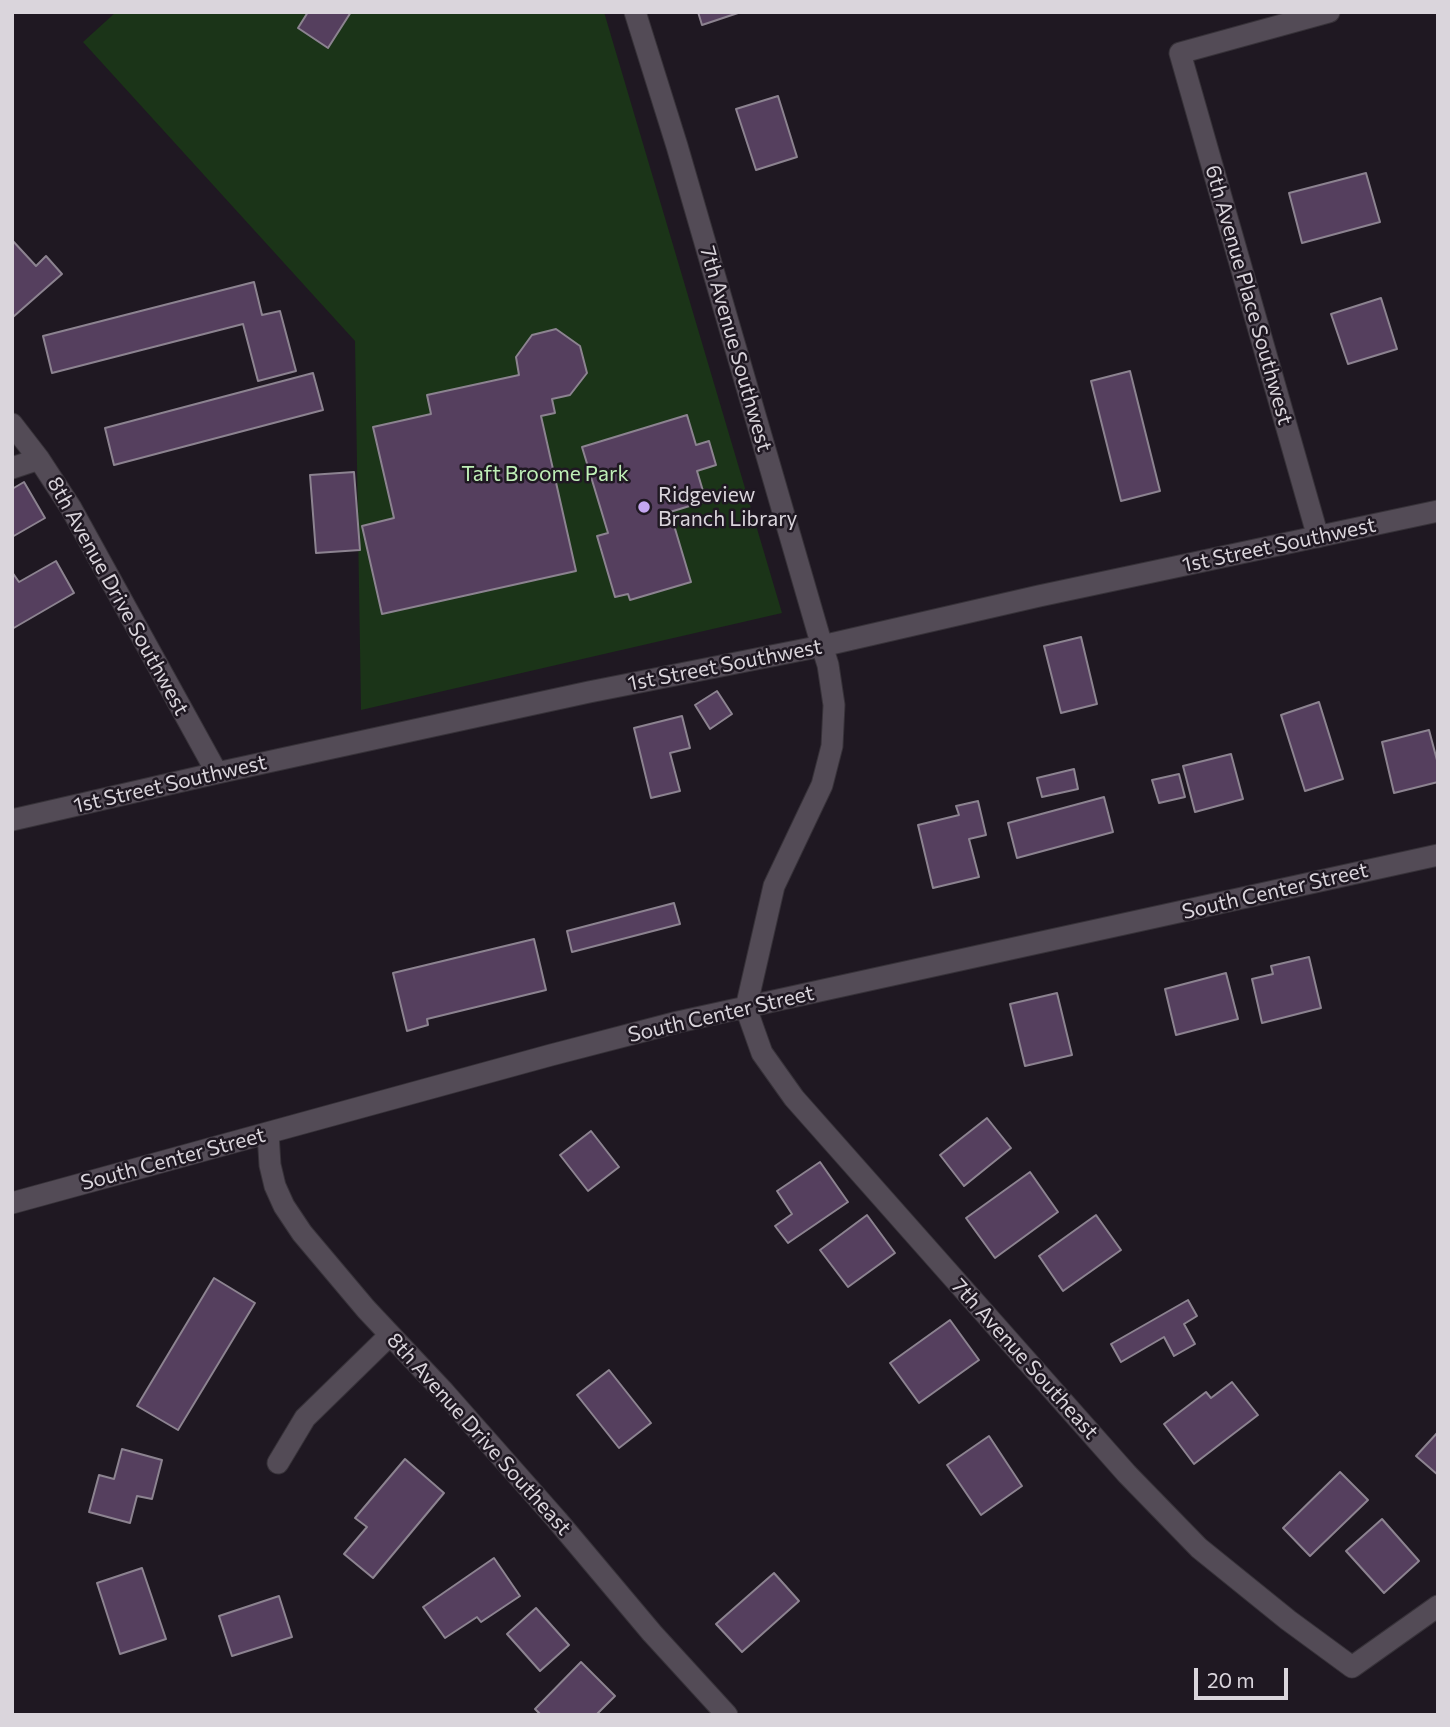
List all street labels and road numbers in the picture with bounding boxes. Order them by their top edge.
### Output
street label: 6th Avenue Place Southwest [1200,162,1298,428]
street label: 7th Avenue Southwest [695,243,777,455]
street label: 8th Avenue Drive Southwest [42,472,194,720]
street label: 1st Street Southwest [1180,512,1378,578]
street label: 1st Street Southwest [626,634,824,696]
street label: 1st Street Southwest [71,750,269,818]
street label: South Center Street [1180,857,1370,925]
street label: South Center Street [626,980,816,1048]
street label: South Center Street [78,1122,268,1196]
street label: 7th Avenue Southeast [946,1274,1104,1444]
street label: 8th Avenue Drive Southeast [381,1328,577,1540]

